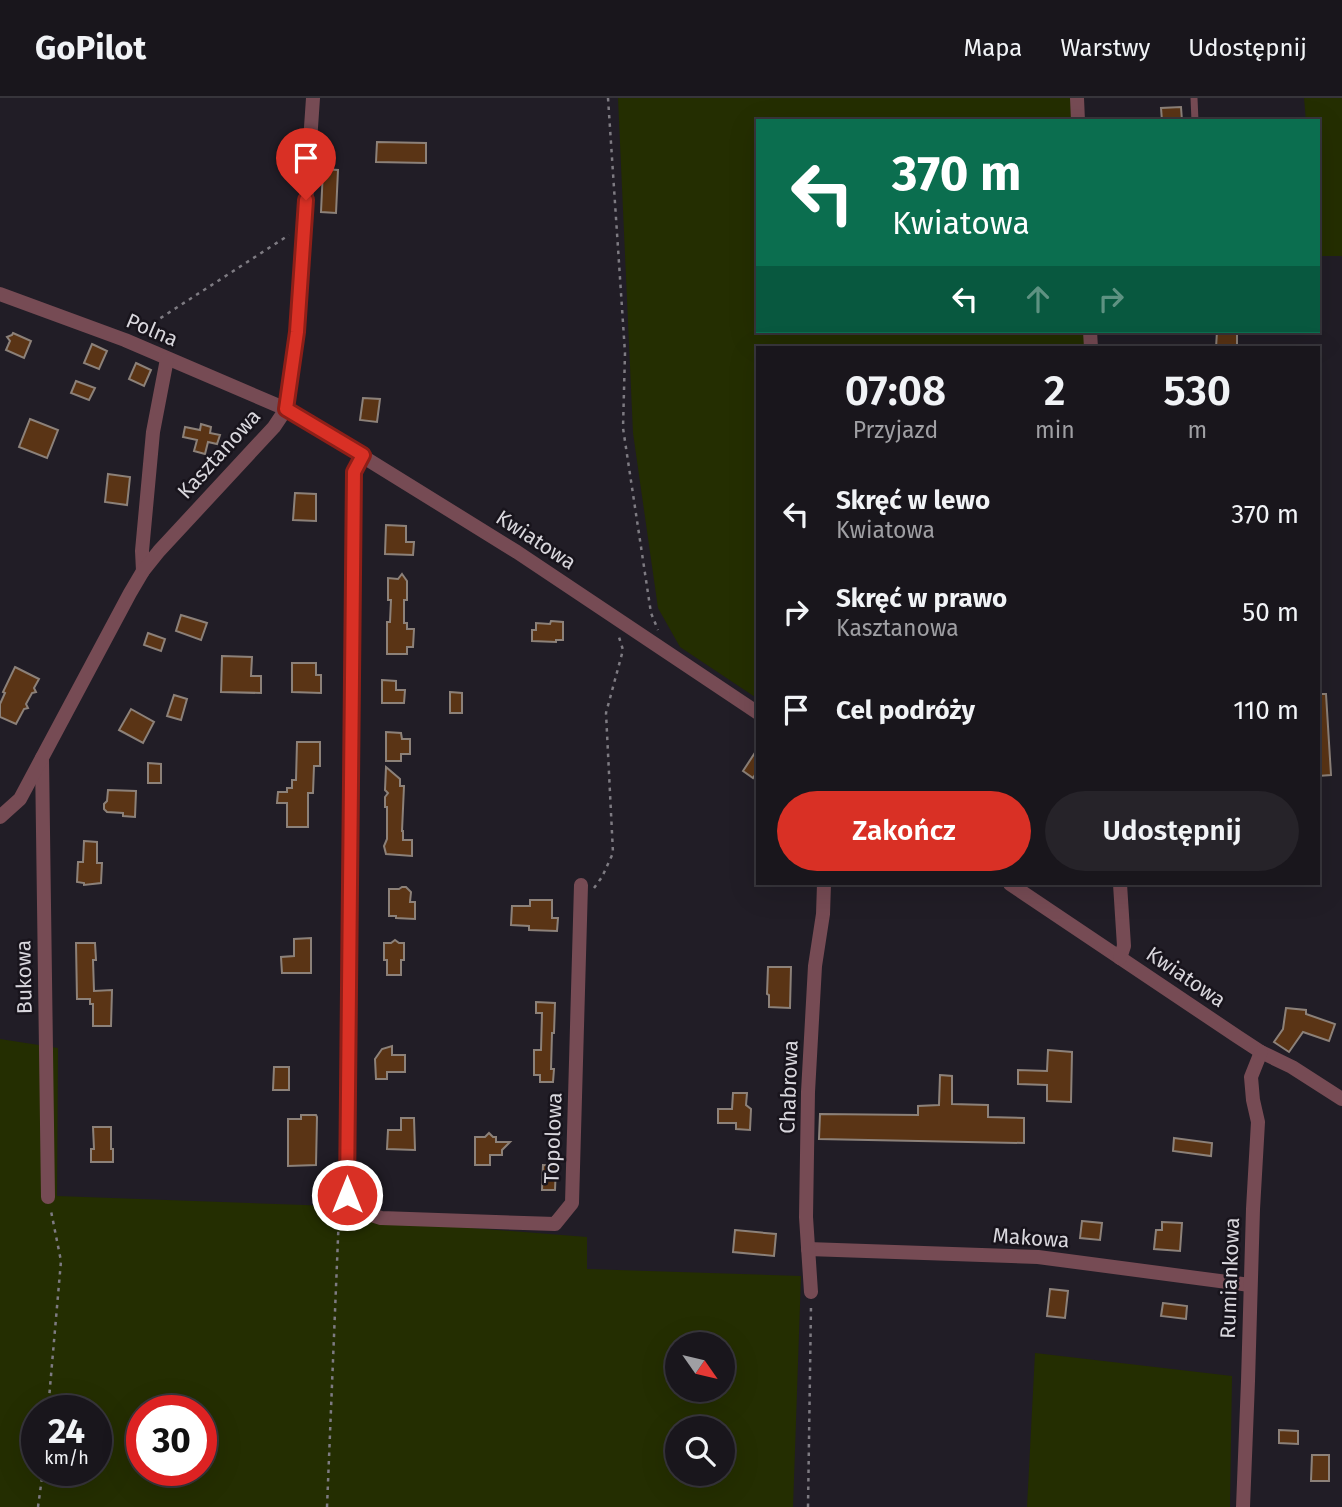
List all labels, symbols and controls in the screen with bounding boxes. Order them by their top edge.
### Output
text: GoPilot [35,28,146,68]
text: Mapa [964,34,1022,62]
text: Warstwy [1060,34,1150,62]
text: Udostępnij [1188,34,1307,62]
pin [276,128,336,200]
icon: arrive [287,139,325,177]
text: 370 m [892,144,1021,203]
icon: left [777,147,868,238]
text: Kwiatowa [892,204,1030,242]
icon: left [946,280,984,318]
icon: ahead [1019,280,1057,318]
icon: right [1092,280,1130,318]
street label: Polna [122,308,182,352]
text: 07:08 [845,366,946,416]
text: 2 [1044,366,1066,416]
text: 530 [1163,366,1231,416]
street label: Kasztanowa [172,404,266,504]
text: Przyjazd [853,416,938,444]
text: min [1035,416,1075,444]
text: m [1187,416,1207,444]
text: Skręć w lewo [836,485,990,516]
icon: left [777,495,815,533]
text: 370 m [1231,499,1299,530]
street label: Kwiatowa [491,504,581,576]
text: Kwiatowa [836,516,935,544]
text: Skręć w prawo [836,583,1007,614]
icon: right [777,593,815,631]
text: 50 m [1242,597,1299,628]
text: Kasztanowa [836,614,959,642]
icon: arrive [777,691,815,729]
text: Cel podróży [836,695,975,726]
text: 110 m [1233,695,1299,726]
button: Zakończ [777,791,1031,871]
button: Udostępnij [1045,791,1299,871]
street label: Bukowa [10,940,38,1014]
street label: Kwiatowa [1141,941,1231,1013]
street label: Chabrowa [774,1040,804,1134]
street label: Topolowa [538,1092,568,1184]
position arrow [310,1158,384,1232]
street label: Rumiankowa [1215,1217,1245,1339]
street label: Makowa [992,1222,1070,1254]
north arrow [665,1332,735,1402]
map controls [665,1332,735,1486]
speed limit sign: 30 [126,1395,217,1486]
text: 24 [48,1410,85,1452]
button: search [665,1416,735,1486]
text: km/h [44,1447,89,1469]

